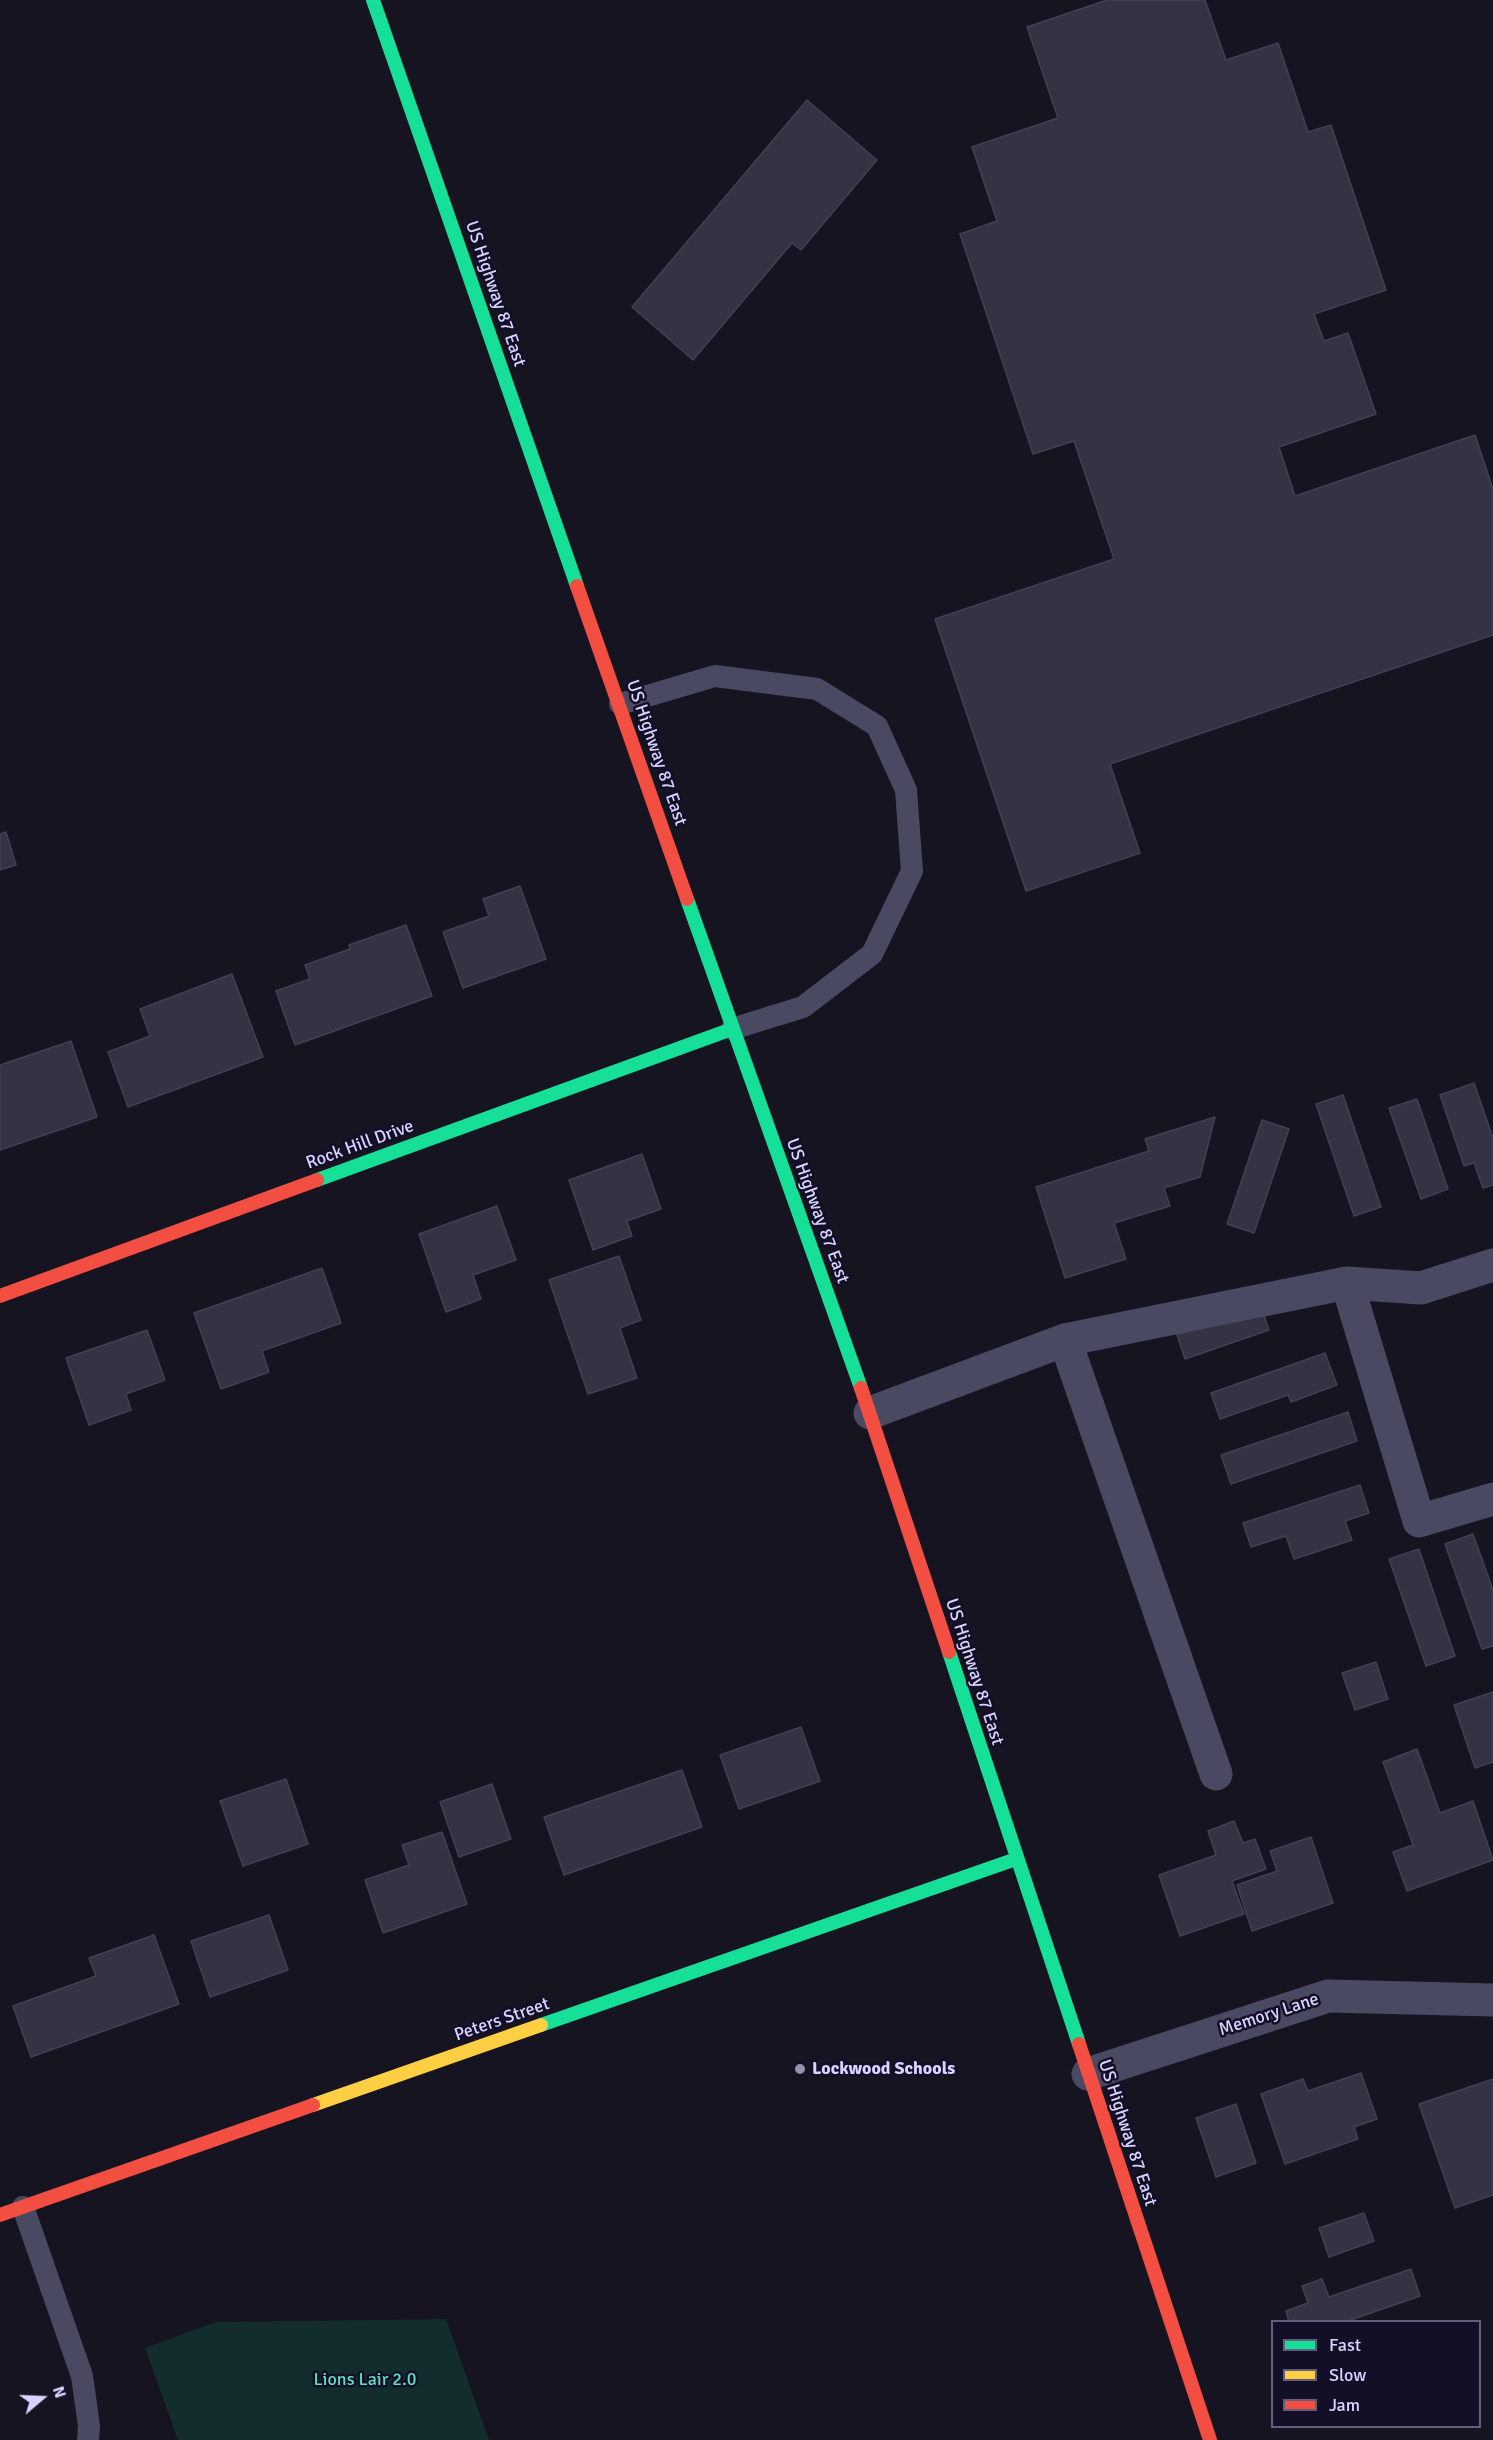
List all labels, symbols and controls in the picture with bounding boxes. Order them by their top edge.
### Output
street label: US Highway 87 East [460,218,530,370]
street label: US Highway 87 East [621,677,691,829]
street label: Rock Hill Drive [303,1116,417,1174]
street label: US Highway 87 East [781,1135,853,1287]
street label: US Highway 87 East [940,1596,1008,1748]
street label: Memory Lane [1216,1989,1322,2041]
street label: Peters Street [452,1994,552,2046]
street label: US Highway 87 East [1093,2057,1161,2209]
place label: Lockwood Schools [812,2058,955,2080]
marker: Lockwood Schools [793,2062,807,2076]
legend [1271,2320,1481,2428]
text: Fast [1329,2334,1361,2356]
text: Slow [1329,2364,1366,2386]
north arrow [12,2368,72,2428]
park label: Lions Lair 2.0 [314,2369,416,2391]
text: N [48,2384,70,2401]
text: Jam [1329,2394,1360,2416]

